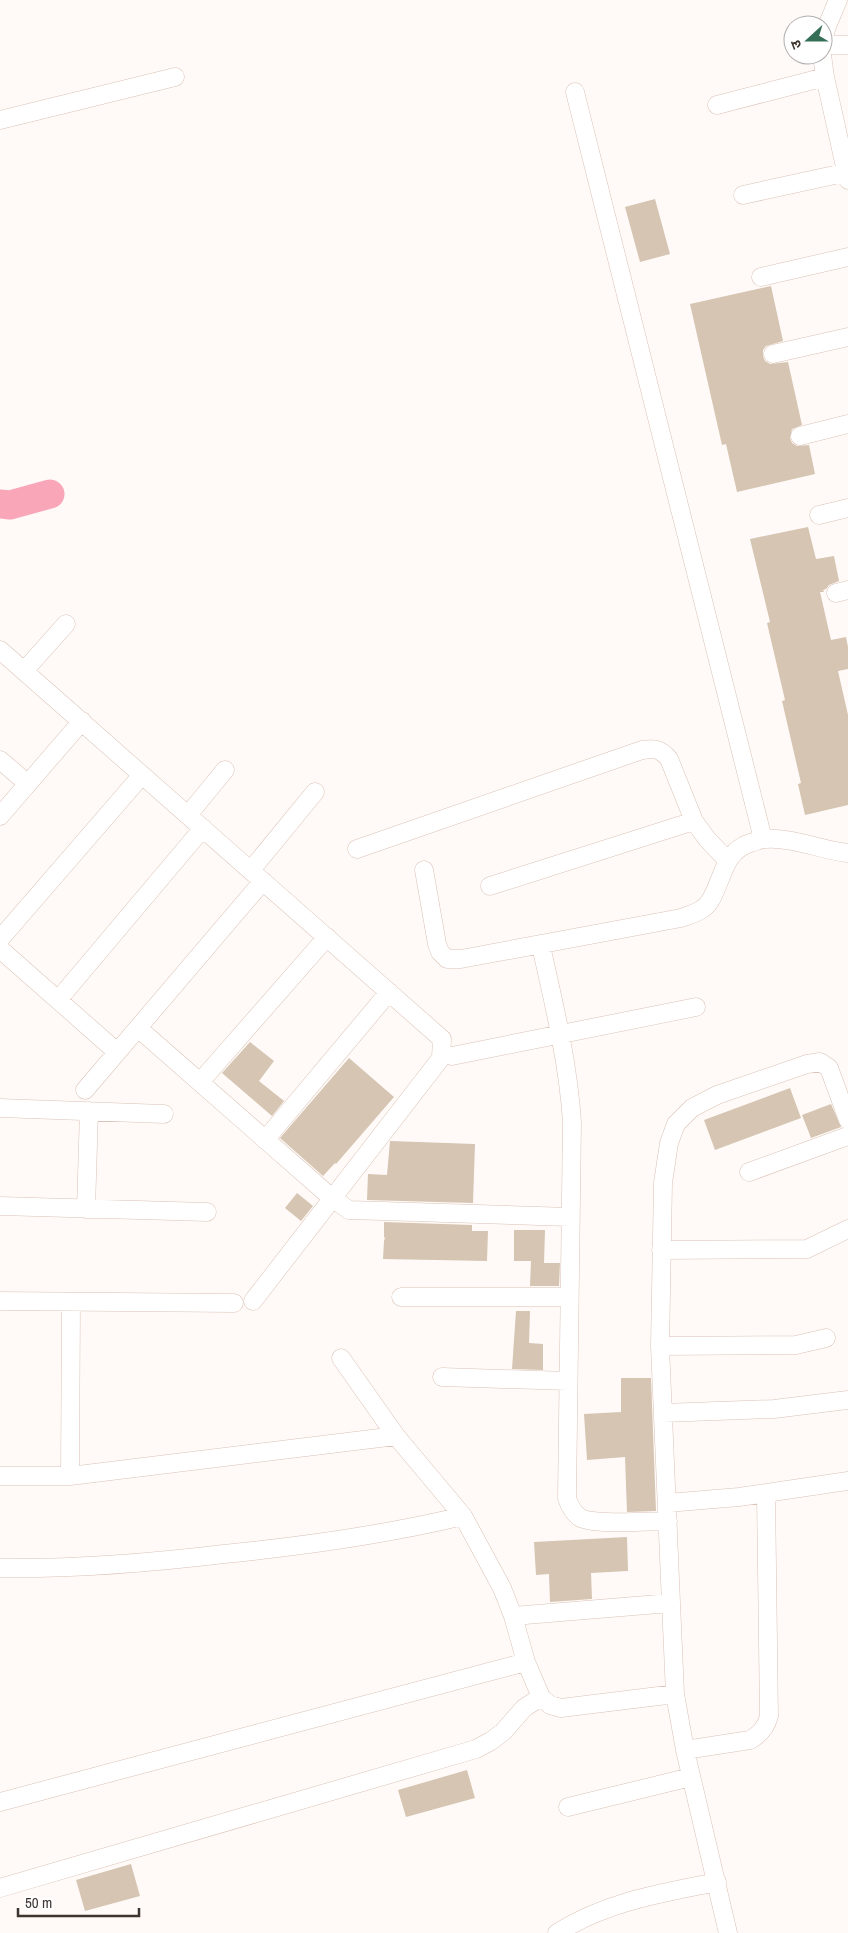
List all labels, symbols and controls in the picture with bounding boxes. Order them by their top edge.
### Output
north arrow [783,15,833,65]
text: उ [786,37,806,52]
scale bar [18,1886,139,1918]
text: 50 m [25,1892,52,1913]

